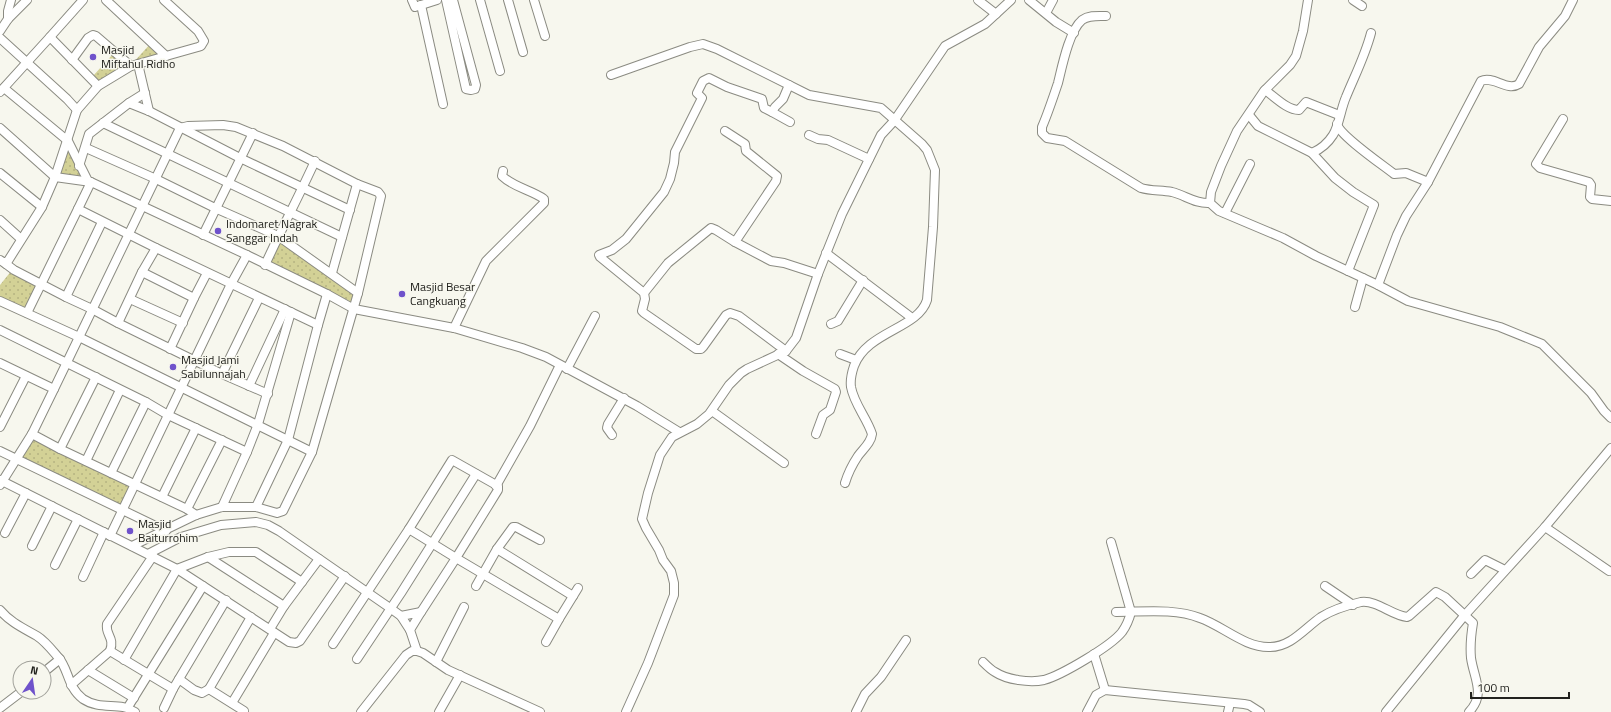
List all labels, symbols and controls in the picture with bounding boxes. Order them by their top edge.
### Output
place label: Masjid Miftahul Ridho [101,40,175,73]
marker: Masjid Miftahul Ridho [88,52,98,62]
place label: Indomaret Nagrak Sanggar Indah [226,214,317,247]
marker: Indomaret Nagrak Sanggar Indah [213,226,223,236]
place label: Masjid Besar Cangkuang [410,277,475,310]
marker: Masjid Besar Cangkuang [397,289,407,299]
place label: Masjid Jami Sabilunnajah [181,350,246,383]
marker: Masjid Jami Sabilunnajah [168,362,178,372]
place label: Masjid Baiturrohim [138,514,198,547]
marker: Masjid Baiturrohim [125,526,135,536]
north arrow [12,660,52,700]
text: N [29,662,40,679]
scale bar [1471,674,1569,700]
text: 100 m [1477,678,1510,697]

